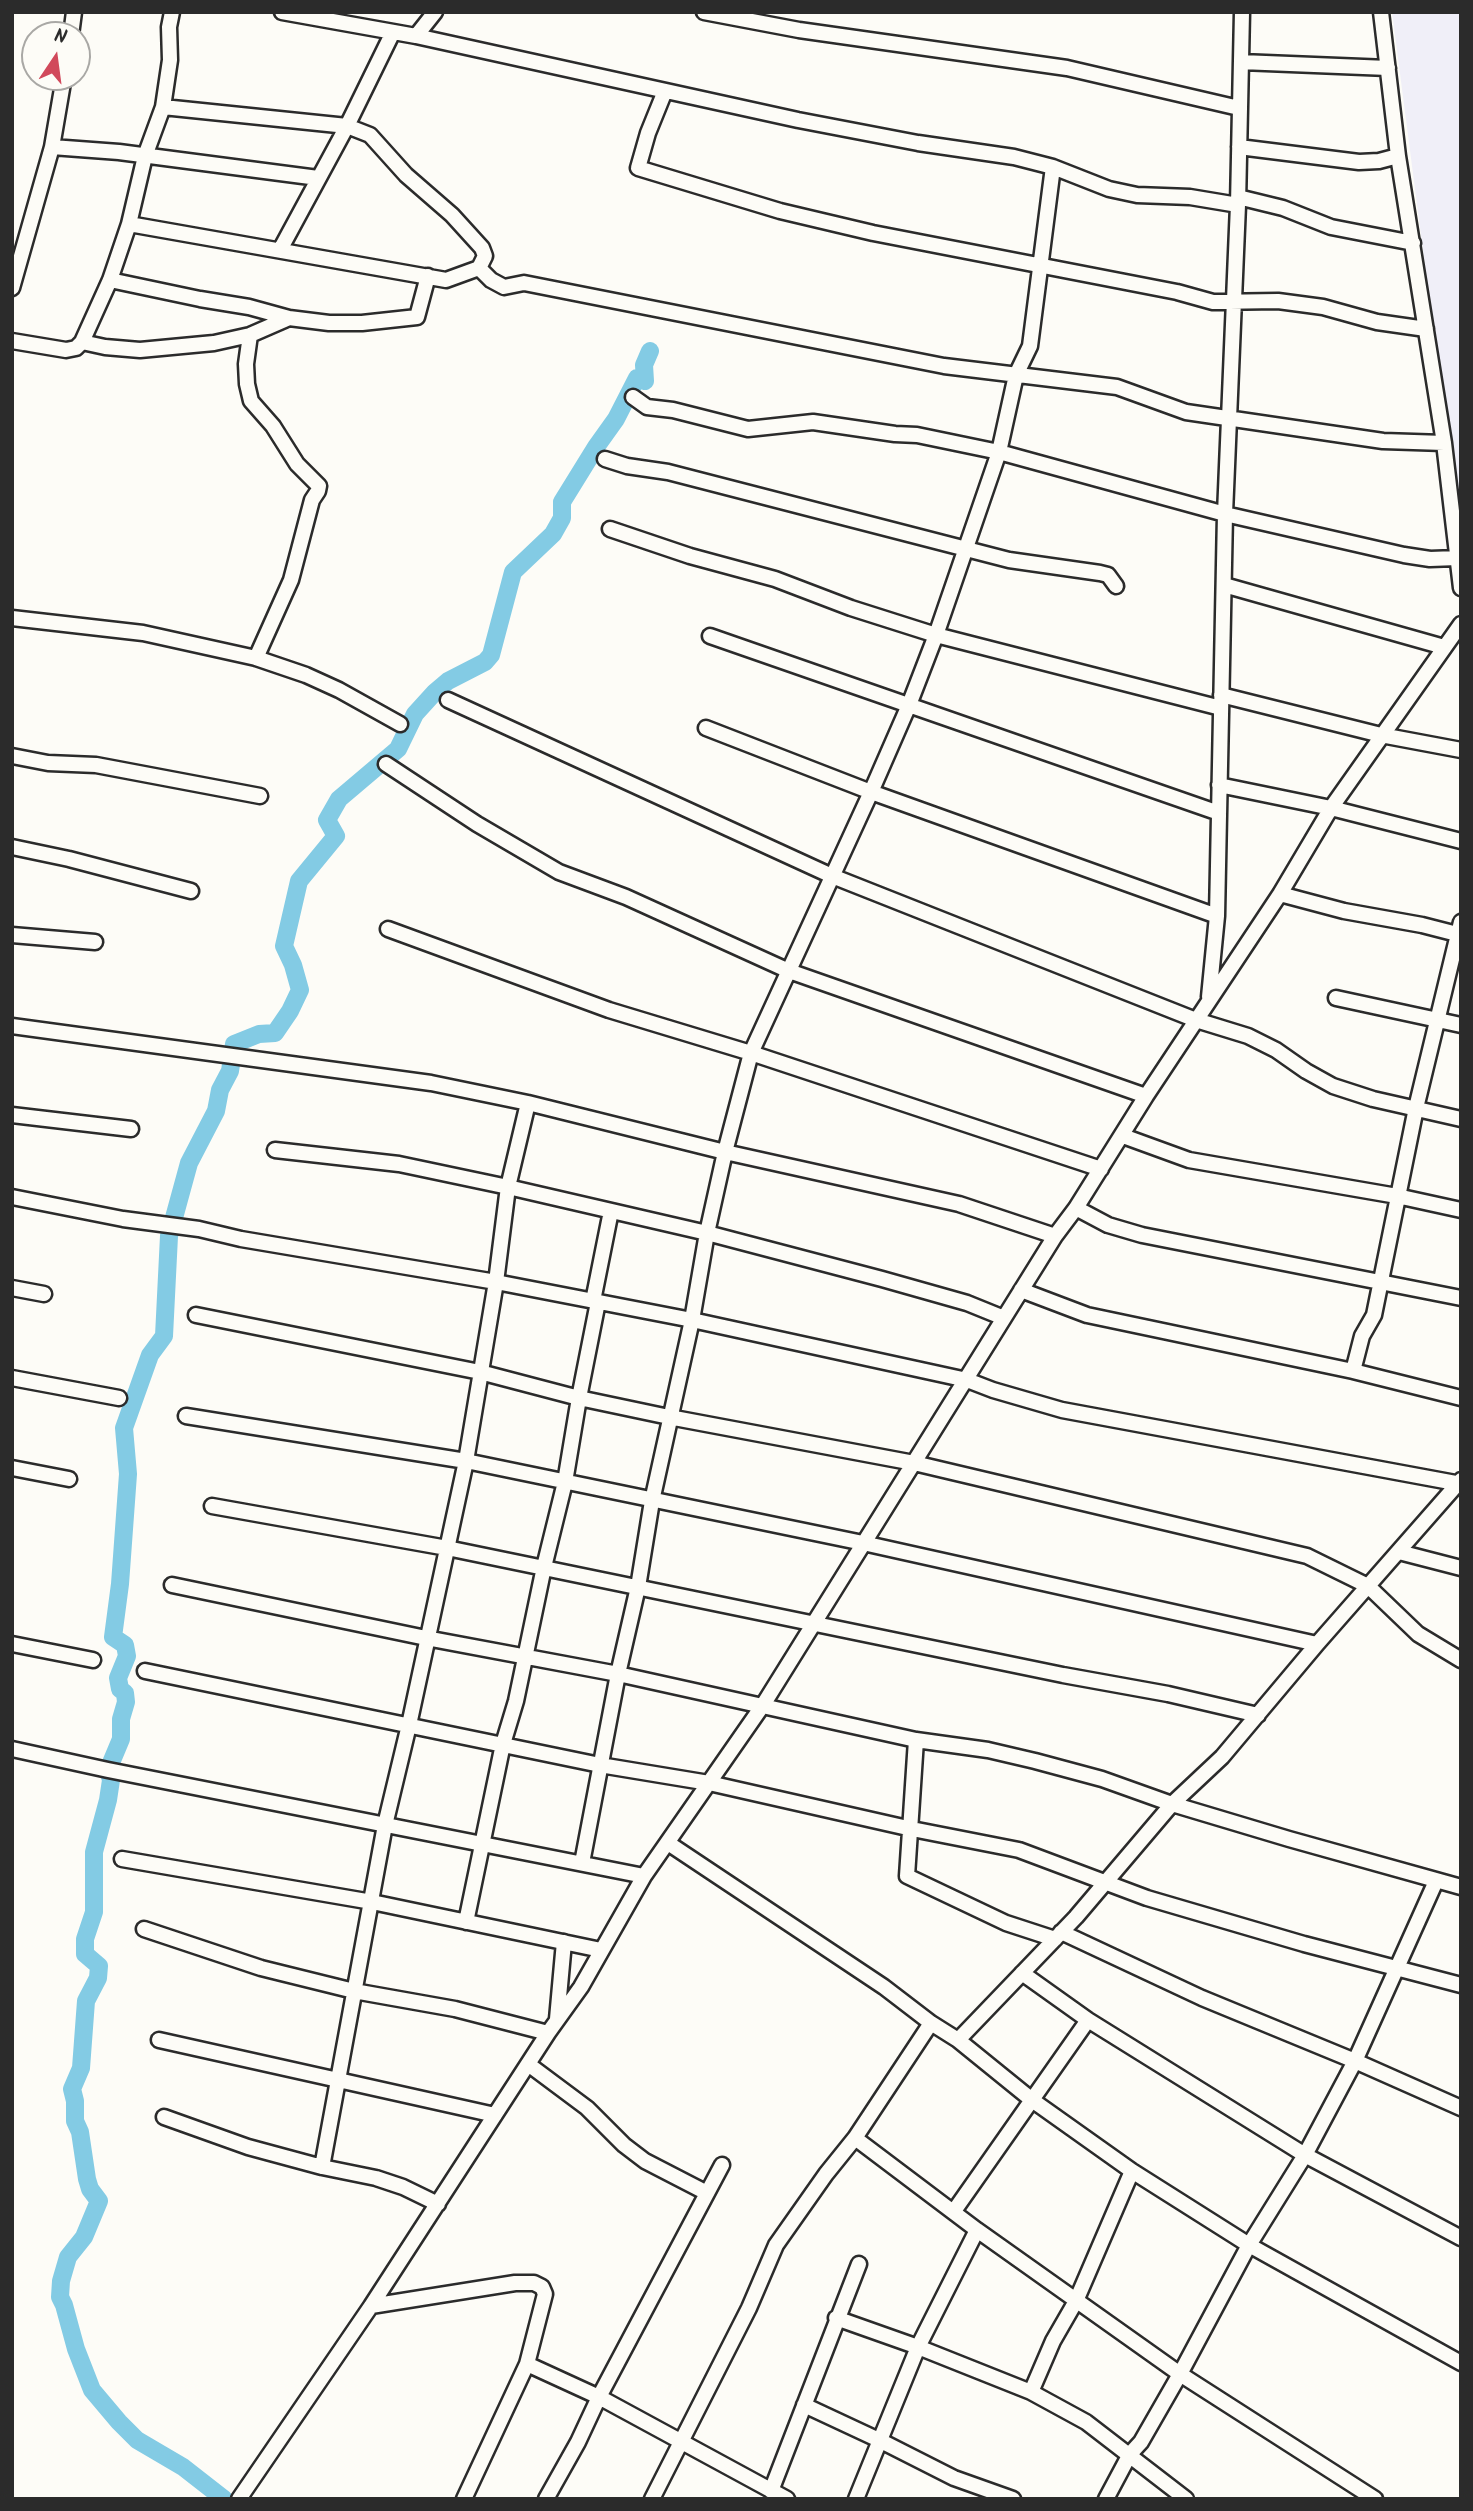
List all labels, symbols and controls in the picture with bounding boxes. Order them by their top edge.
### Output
north arrow [21,21,91,91]
text: N [51,22,69,53]

